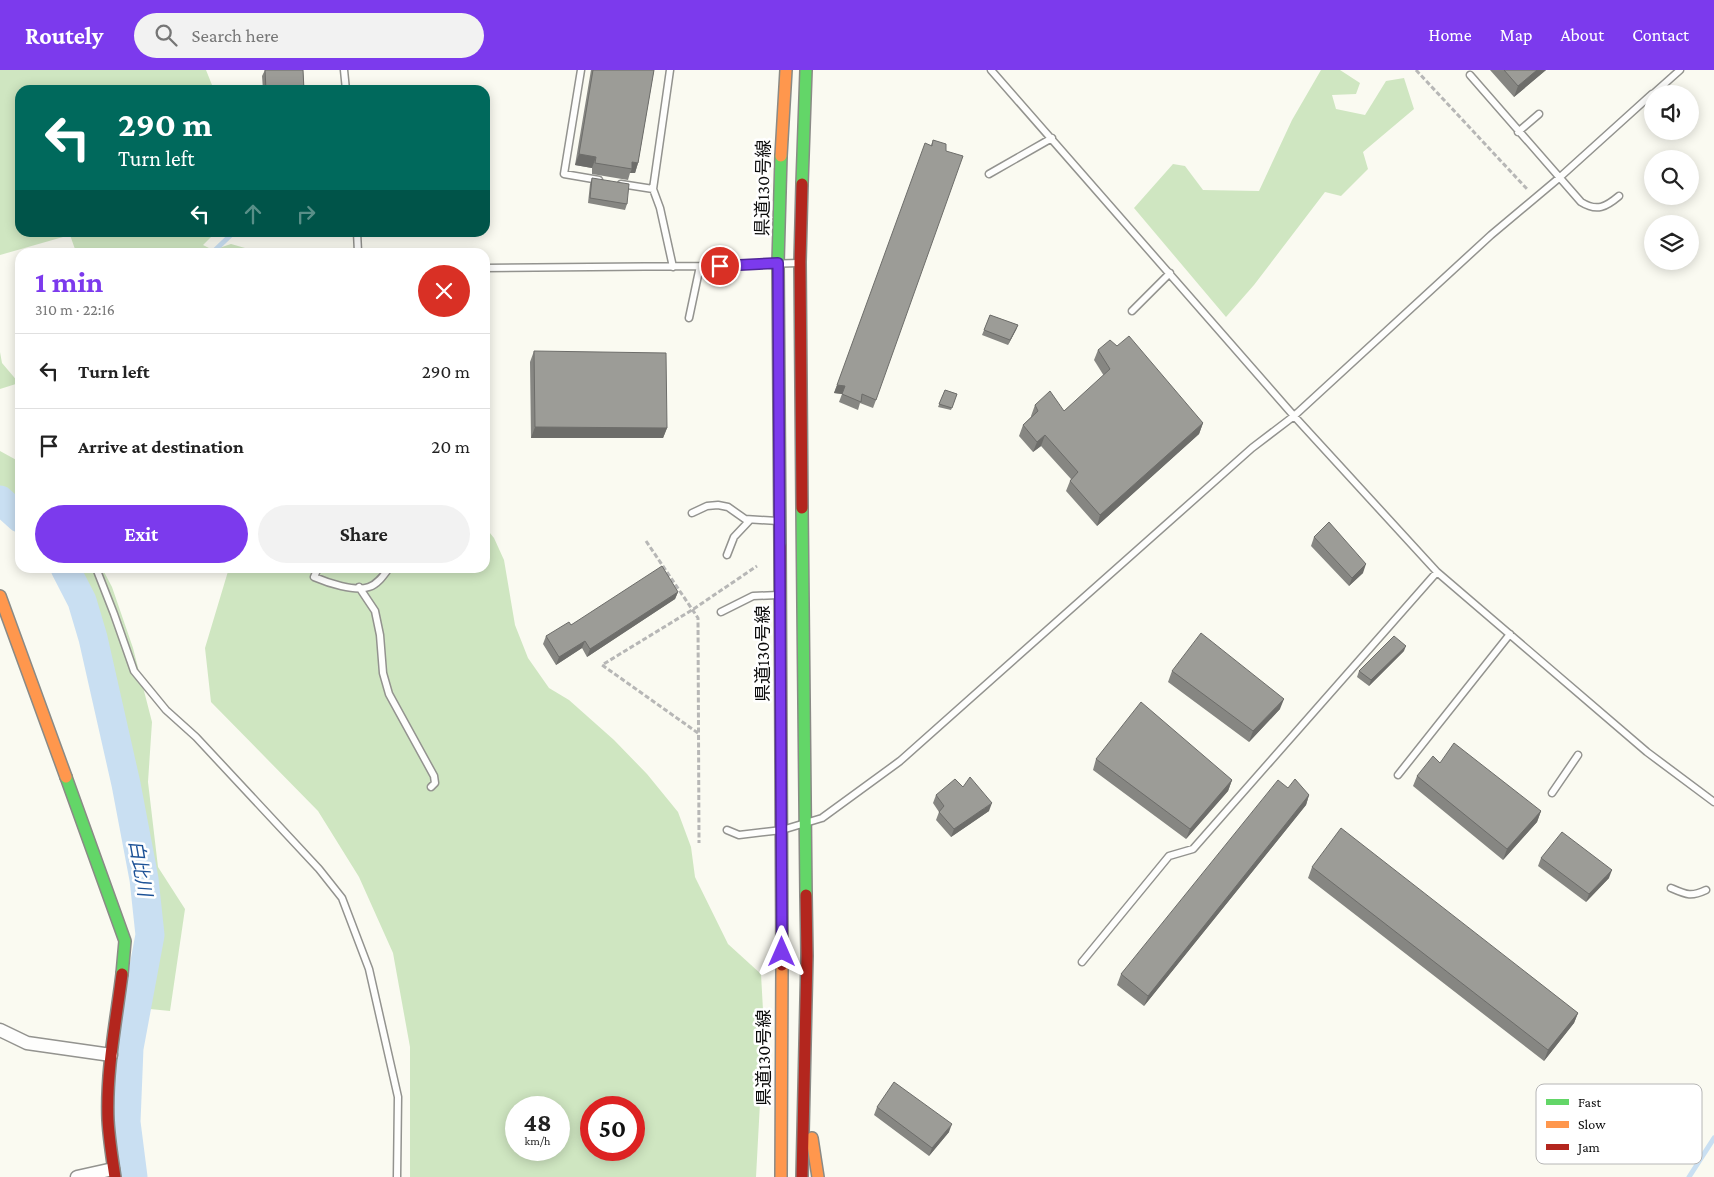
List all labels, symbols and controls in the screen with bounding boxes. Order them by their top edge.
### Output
search box [134,13,484,58]
icon: search [152,21,180,49]
text: Routely [25,22,104,49]
text: Search here [192,25,279,46]
text: Home [1429,25,1472,45]
text: Map [1500,25,1532,45]
text: About [1560,25,1604,45]
text: Contact [1632,25,1689,45]
map controls [1644,85,1699,270]
button: sound [1644,85,1699,140]
icon: left [35,105,100,170]
text: 290 m [118,105,212,144]
street label: 県道130号線 [752,139,774,237]
text: Turn left [118,146,195,171]
button: search [1644,150,1699,205]
icon: left [186,200,214,228]
icon: ahead [239,200,267,228]
icon: right [292,200,320,228]
button: layers [1644,215,1699,270]
pin [699,245,741,287]
icon: arrive [706,252,734,280]
text: 1 min [35,265,103,298]
button: close [418,265,470,317]
text: 310 m · 22:16 [35,301,115,318]
icon: left [35,357,63,385]
text: Turn left [78,361,150,382]
text: 290 m [422,361,470,382]
icon: arrive [35,432,63,460]
text: Arrive at destination [78,436,244,457]
text: 20 m [431,436,470,457]
button: Exit [35,505,248,563]
button: Share [258,505,470,563]
street label: 県道130号線 [753,606,773,702]
water label: 白比川 [125,838,156,900]
position arrow [755,925,807,977]
street label: 県道130号線 [754,1010,774,1106]
legend [1536,1084,1702,1164]
text: Fast [1578,1094,1602,1110]
speed limit sign: 50 [580,1096,645,1161]
text: 48 [523,1109,552,1136]
text: Slow [1578,1116,1606,1132]
text: km/h [525,1134,550,1148]
text: Jam [1576,1139,1600,1155]

